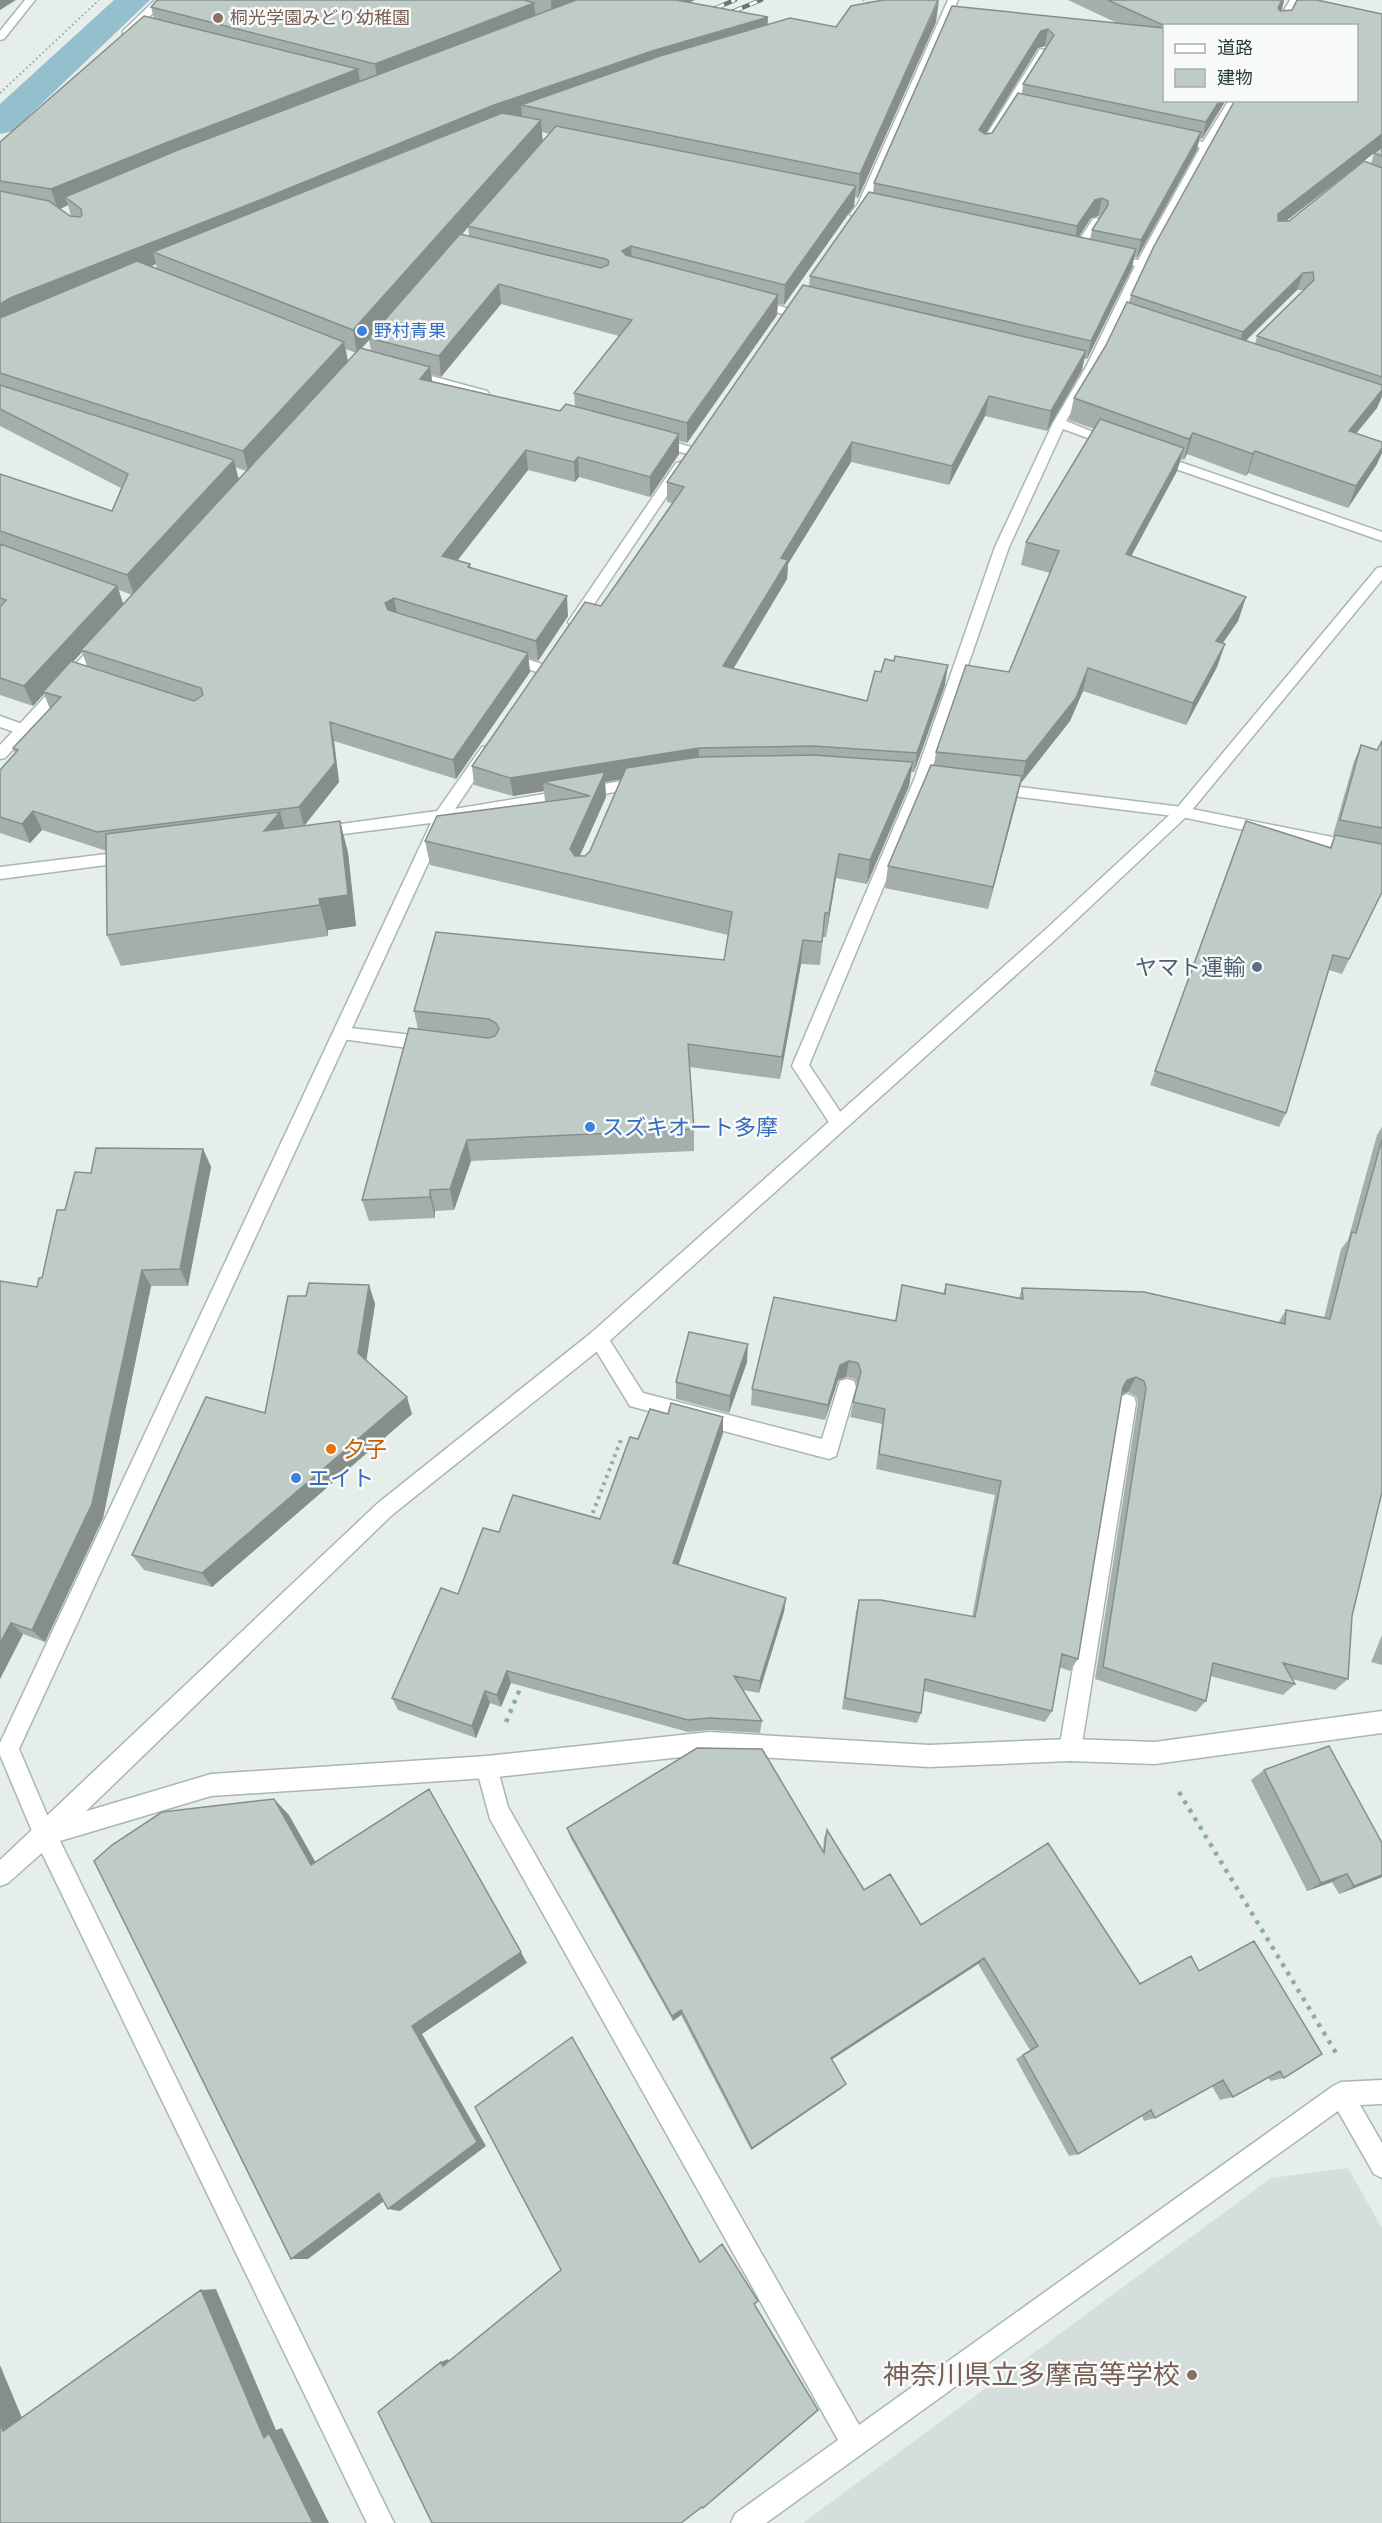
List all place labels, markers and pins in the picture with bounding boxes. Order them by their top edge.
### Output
place label: 桐光学園みどり幼稚園 [230,6,410,29]
marker: 桐光学園みどり幼稚園 [211,11,225,25]
place label: 野村青果 [374,319,446,342]
marker: 野村青果 [355,324,369,338]
place label: ヤマト運輸 [1135,953,1245,981]
marker: ヤマト運輸 [1250,960,1264,974]
place label: スズキオート多摩 [602,1113,778,1141]
marker: スズキオート多摩 [583,1120,597,1134]
place label: 夕子 [343,1435,387,1463]
marker: 夕子 [324,1442,338,1456]
place label: エイト [308,1464,374,1492]
marker: エイト [289,1471,303,1485]
place label: 神奈川県立多摩高等学校 [883,2357,1180,2392]
marker: 神奈川県立多摩高等学校 [1185,2368,1199,2382]

